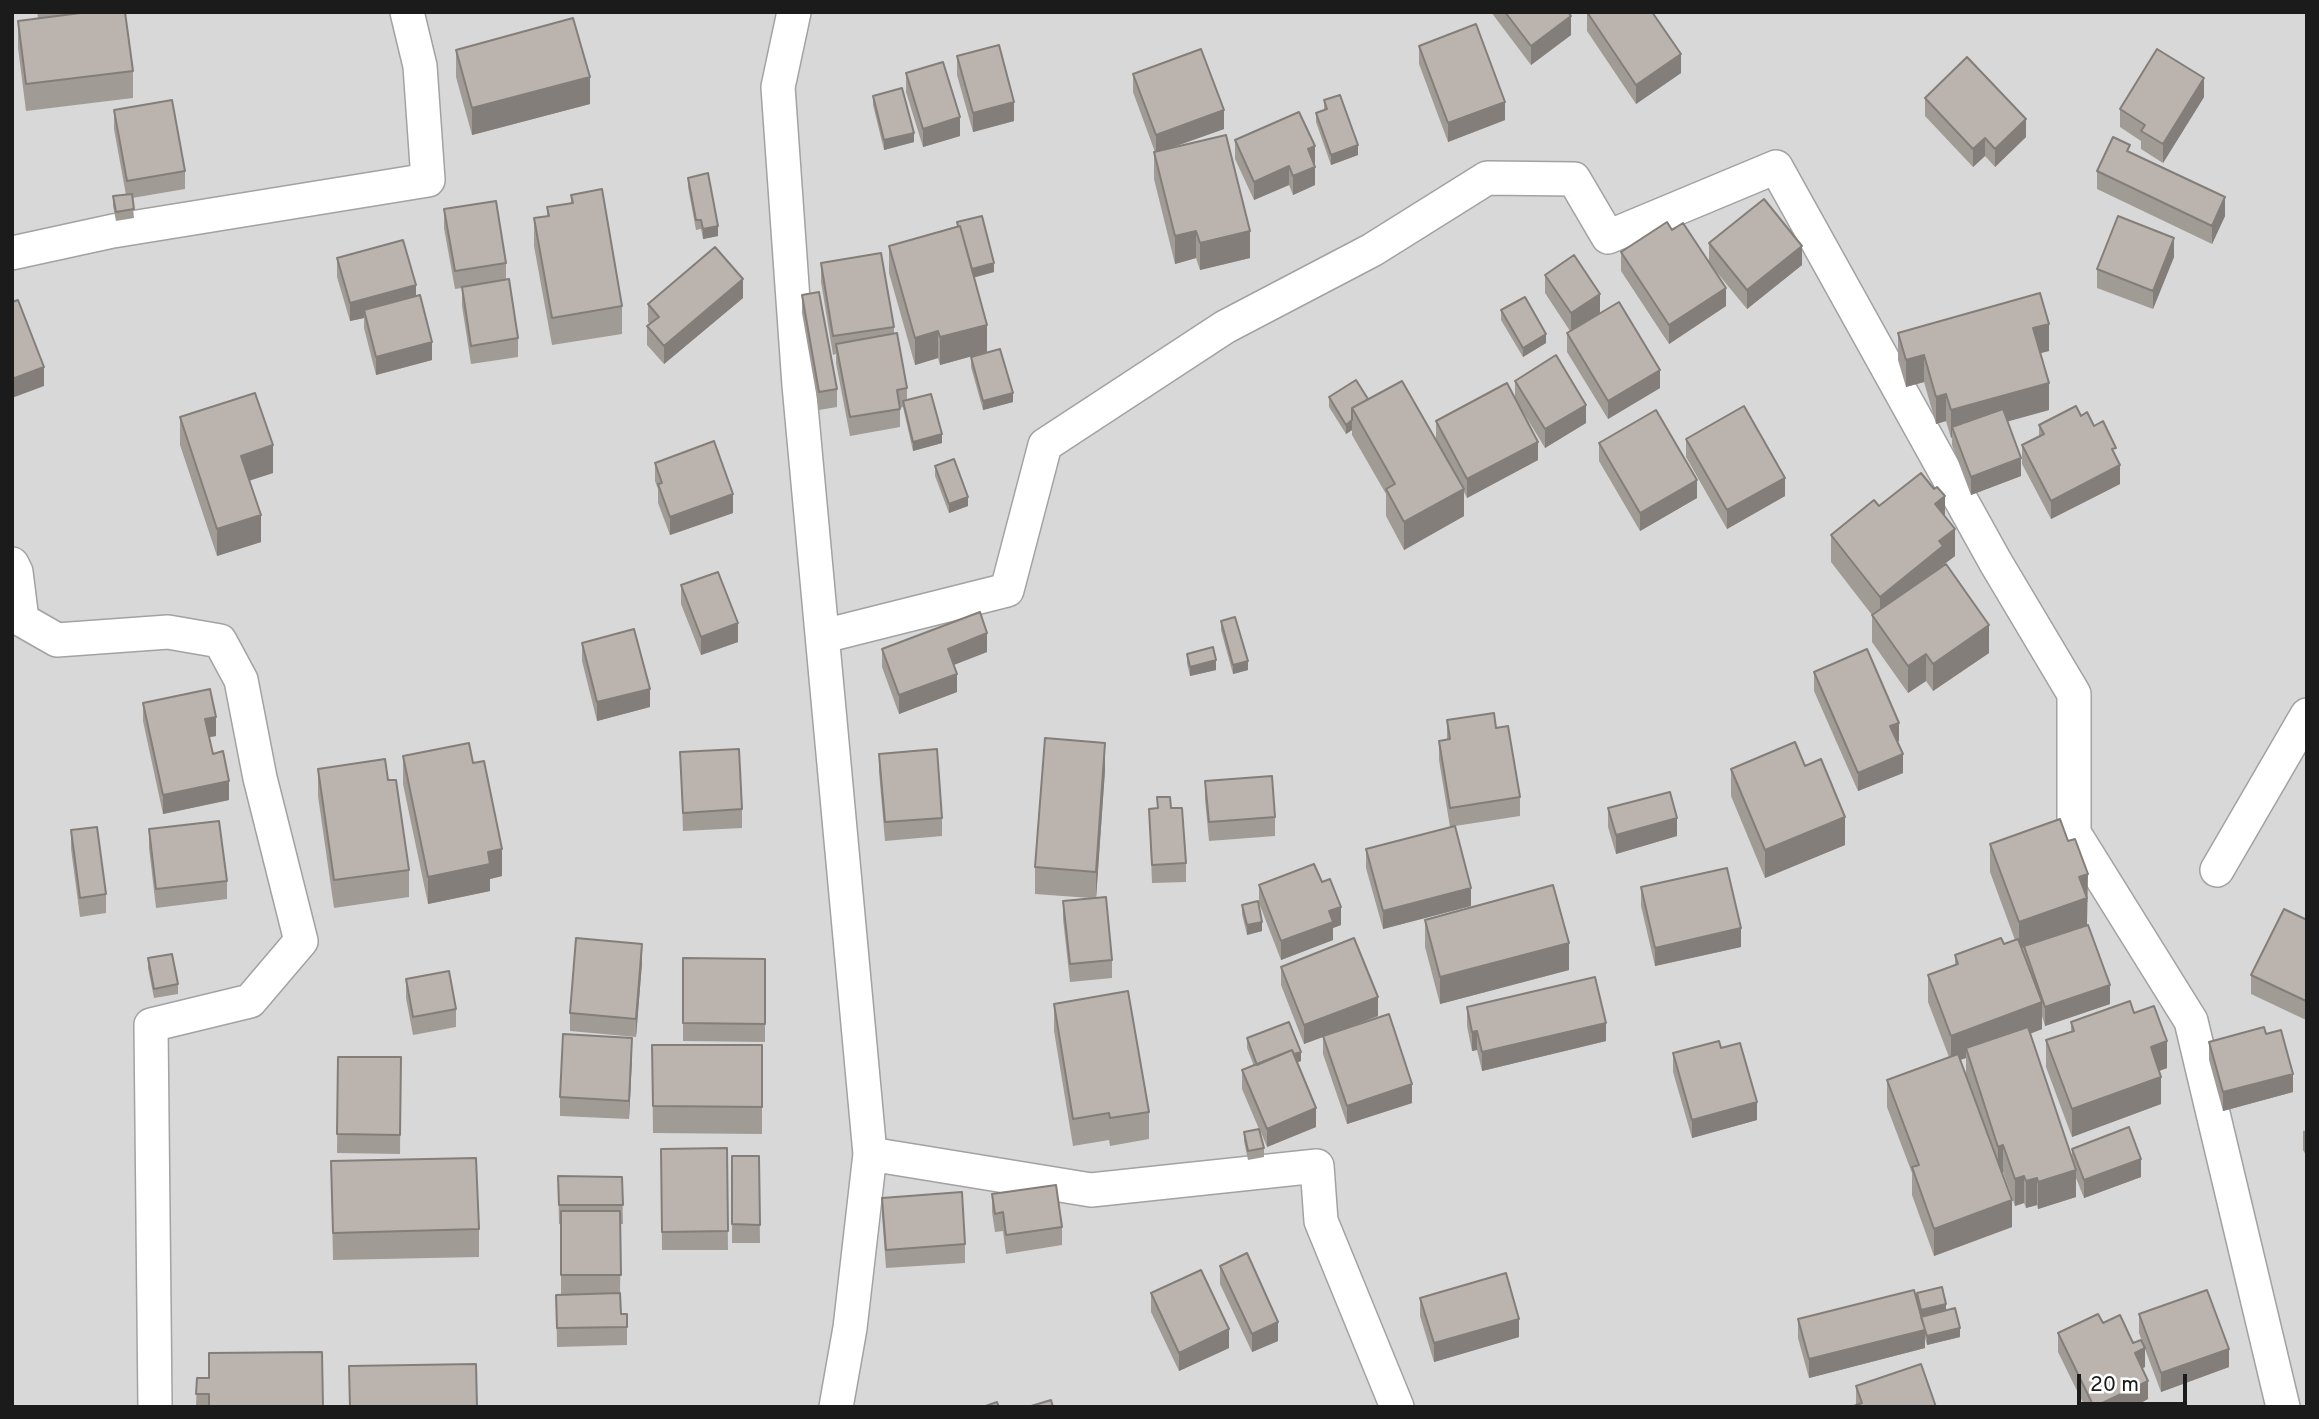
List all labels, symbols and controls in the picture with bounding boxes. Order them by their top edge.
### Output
scale bar [2081,1360,2191,1404]
text: 20 m [2090,1372,2139,1399]

